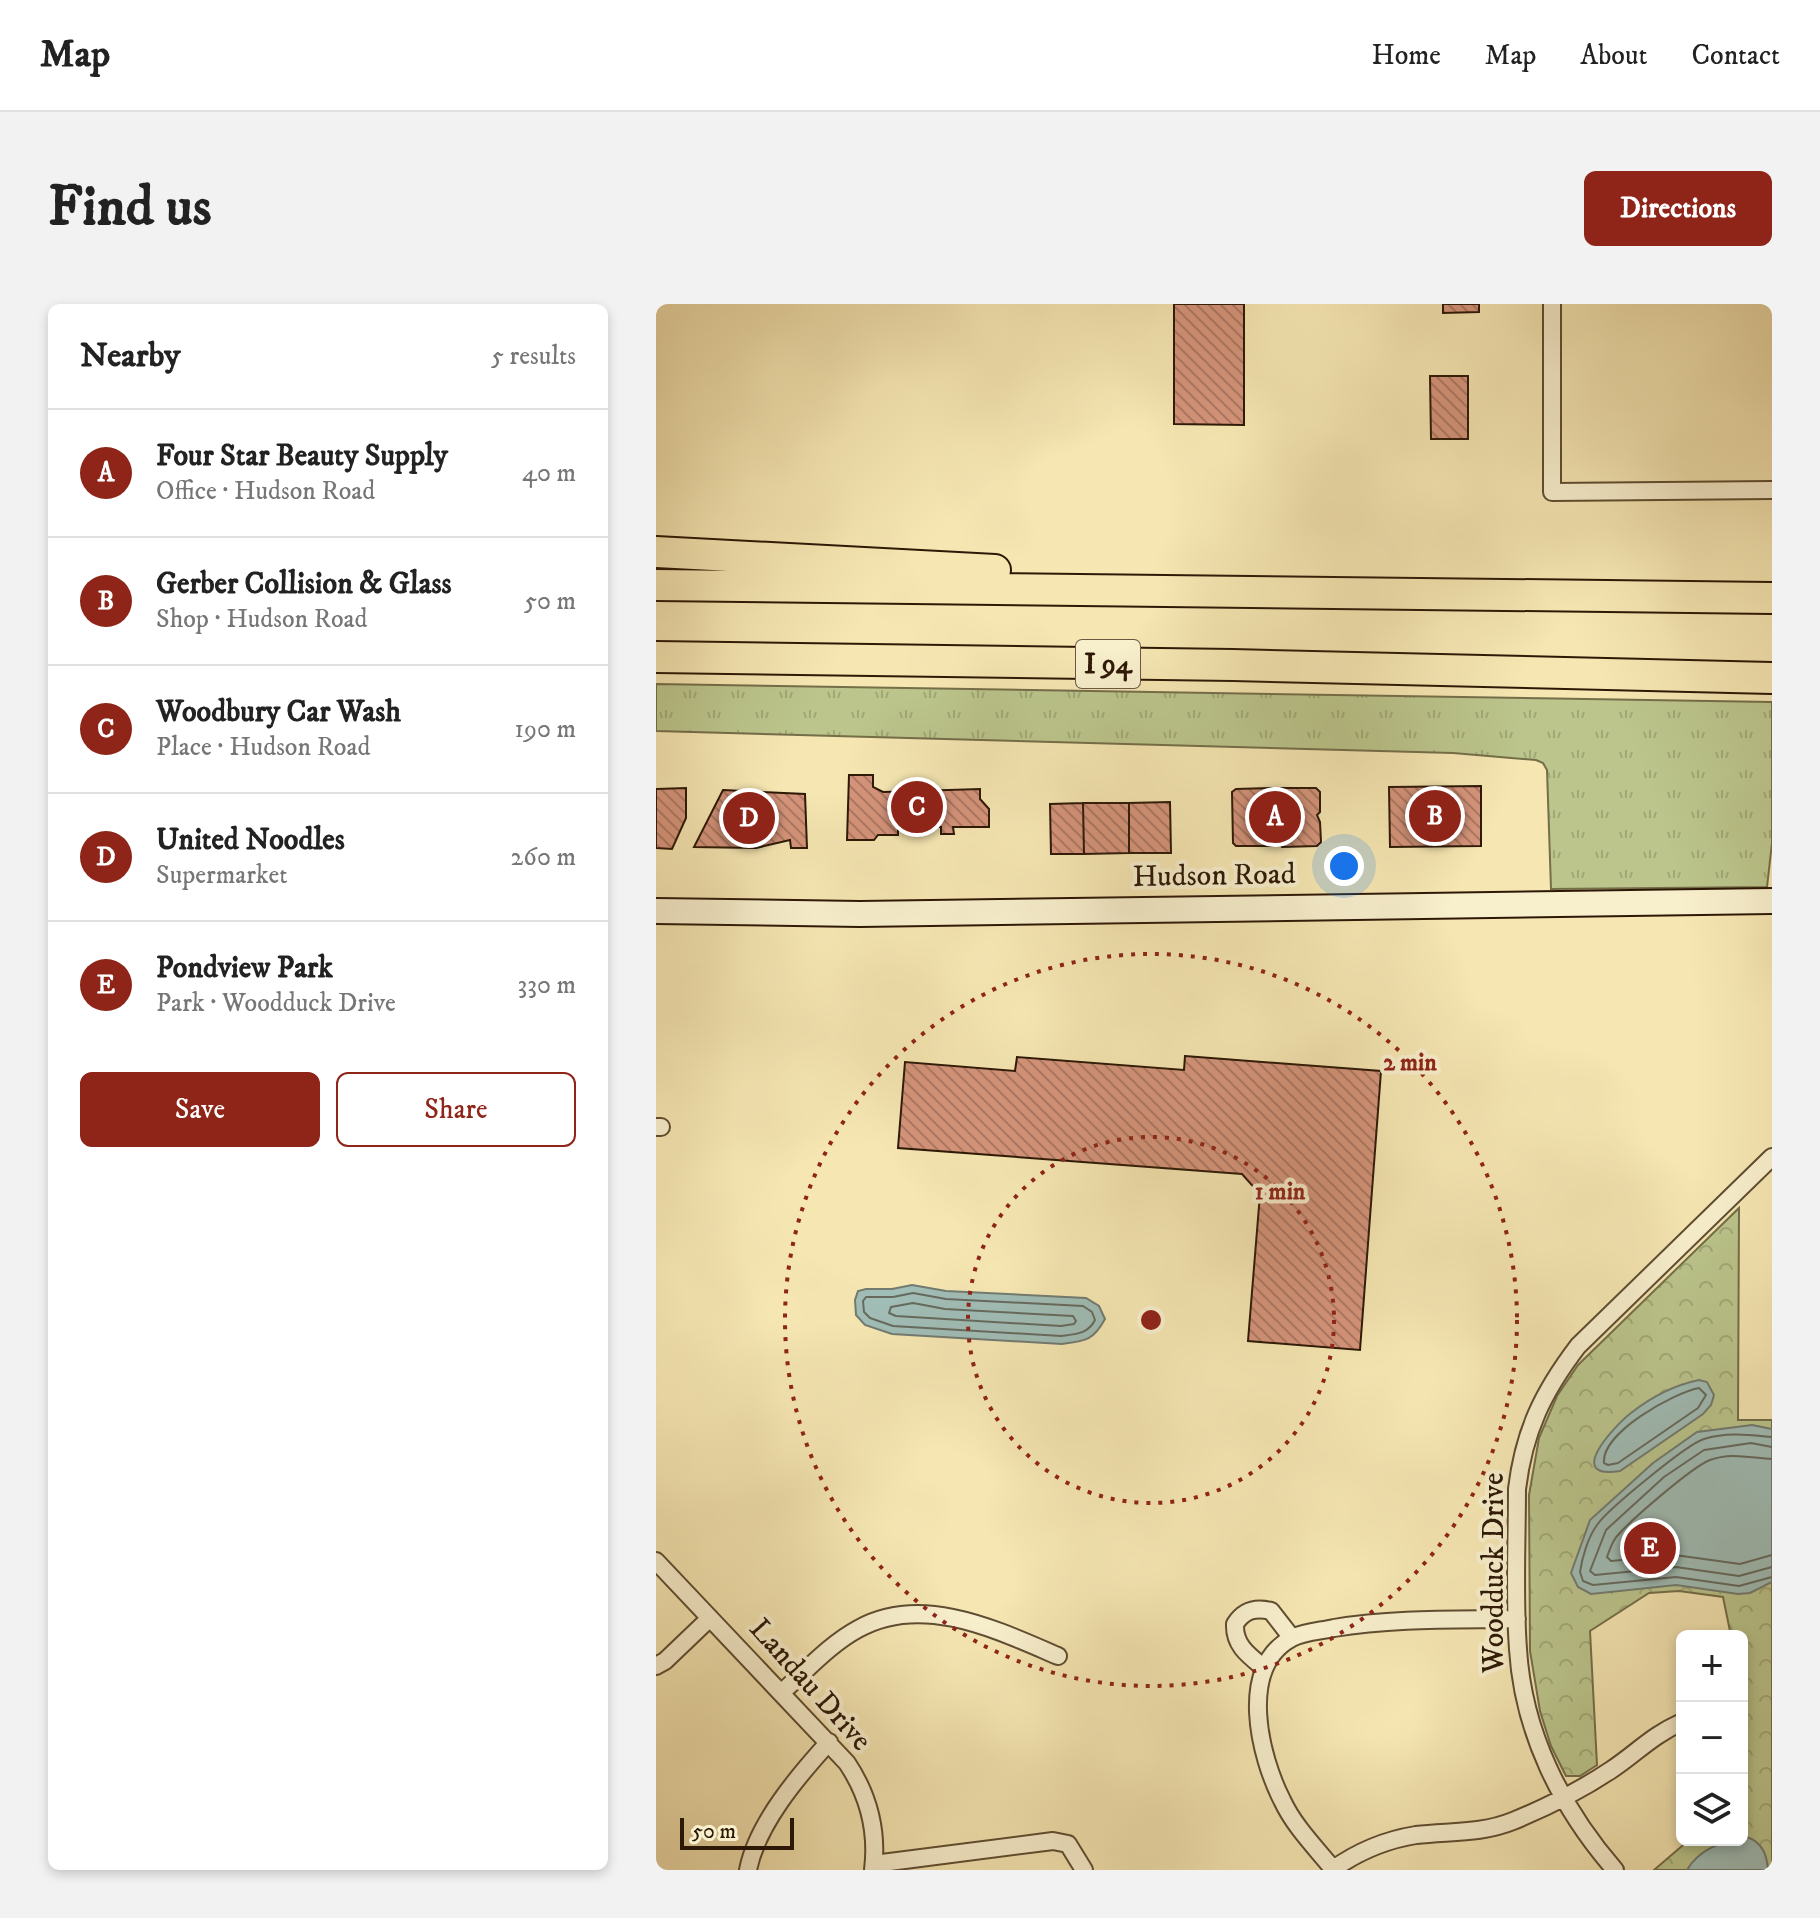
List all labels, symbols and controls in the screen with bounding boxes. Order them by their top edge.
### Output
text: Map [40,31,110,79]
text: Home [1372,38,1441,73]
text: Map [1485,38,1536,73]
text: About [1580,38,1647,73]
text: Contact [1691,38,1780,73]
button: Directions [1584,171,1772,246]
text: Find us [48,173,212,243]
text: Nearby [80,335,181,377]
text: 5 results [491,340,576,373]
text: Four Star Beauty Supply [156,438,448,475]
text: A [98,457,114,490]
text: 40 m [522,457,576,490]
text: Office · Hudson Road [156,475,375,508]
text: Gerber Collision & Glass [156,566,452,603]
text: B [98,585,114,618]
text: 50 m [524,585,576,618]
text: Shop · Hudson Road [156,603,368,636]
road number: I 94 [1076,640,1140,688]
text: Woodbury Car Wash [156,694,401,731]
text: C [97,713,115,746]
text: 190 m [514,713,576,746]
text: Place · Hudson Road [156,731,370,764]
pin: C [891,777,943,837]
pin: B [1409,786,1461,846]
pin: A [1249,787,1301,847]
pin: D [723,788,775,848]
text: United Noodles [156,822,345,859]
text: D [96,841,116,874]
text: 260 m [511,841,576,874]
your location [1324,846,1364,886]
street label: Hudson Road [1132,856,1296,896]
text: Supermarket [156,859,288,892]
text: Pondview Park [156,950,333,987]
text: E [97,969,115,1002]
text: 330 m [518,969,576,1002]
text: Park · Woodduck Drive [156,987,396,1020]
text: 2 min [1383,1048,1437,1078]
button: Save [80,1072,320,1147]
button: Share [336,1072,576,1147]
text: 1 min [1255,1177,1306,1207]
centre of rings [1137,1306,1165,1334]
street label: Woodduck Drive [1476,1473,1513,1674]
pin: E [1624,1518,1676,1578]
street label: Landau Drive [741,1611,879,1759]
map controls [1676,1630,1748,1846]
button: + [1676,1630,1748,1702]
button: − [1676,1702,1748,1774]
button: layers [1676,1774,1748,1846]
scale bar [680,1814,794,1850]
text: 50 m [692,1818,736,1845]

